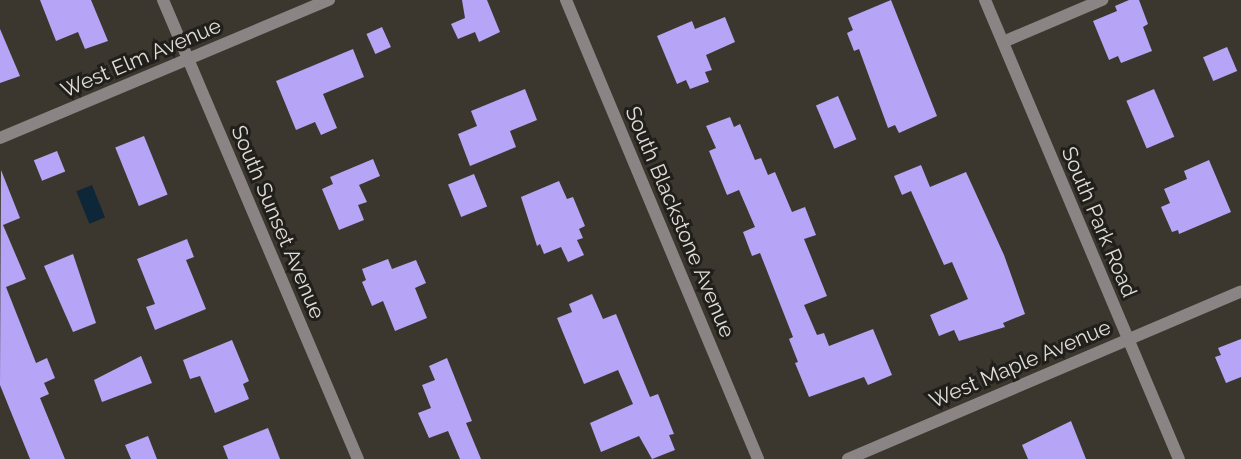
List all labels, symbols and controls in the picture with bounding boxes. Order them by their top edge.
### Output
street label: West Elm Avenue [57,13,225,103]
street label: South Blackstone Avenue [620,102,740,342]
street label: South Sunset Avenue [226,121,330,323]
street label: South Park Road [1056,143,1142,301]
street label: West Maple Avenue [925,314,1115,414]

